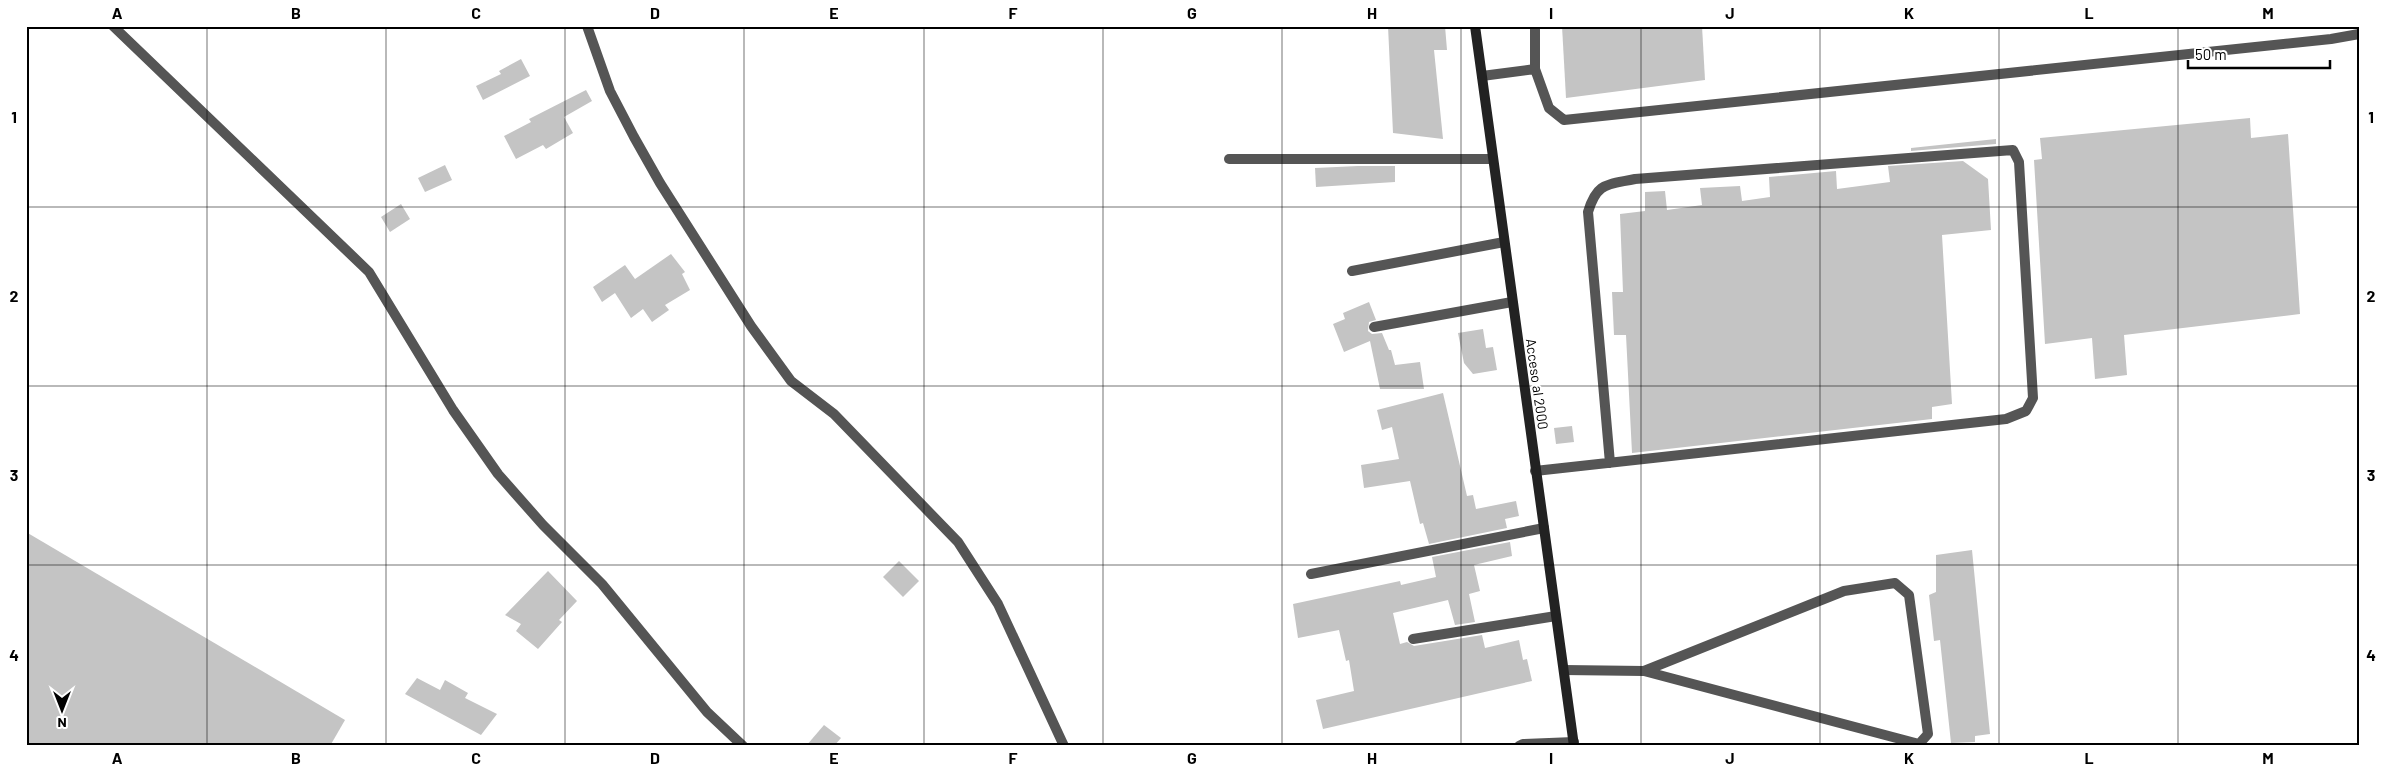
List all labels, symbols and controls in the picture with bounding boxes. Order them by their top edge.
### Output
text: A [112,3,123,22]
text: B [291,3,301,22]
text: C [471,3,481,22]
text: D [650,3,660,22]
text: E [829,3,839,22]
text: F [1009,3,1018,22]
text: G [1187,3,1197,22]
text: H [1367,3,1377,22]
text: I [1549,3,1553,22]
text: J [1725,3,1735,22]
text: K [1904,3,1914,22]
text: L [2084,3,2094,22]
text: M [2262,3,2274,22]
scale bar [2188,38,2330,70]
text: 50 m [2195,45,2227,63]
text: 1 [11,107,17,126]
text: 1 [2368,107,2374,126]
text: 2 [10,286,19,305]
text: 2 [2367,286,2376,305]
street label: Acceso al 2000 [1523,337,1552,431]
text: 3 [10,465,18,484]
text: 3 [2367,465,2375,484]
text: 4 [9,645,19,664]
text: 4 [2366,645,2376,664]
north arrow [38,684,88,734]
text: N [57,715,67,732]
text: A [112,748,123,767]
text: B [291,748,301,767]
text: C [471,748,481,767]
text: D [650,748,660,767]
text: E [829,748,839,767]
text: F [1009,748,1018,767]
text: G [1187,748,1197,767]
text: H [1367,748,1377,767]
text: I [1549,748,1553,767]
text: J [1725,748,1735,767]
text: K [1904,748,1914,767]
text: L [2084,748,2094,767]
text: M [2262,748,2274,767]

